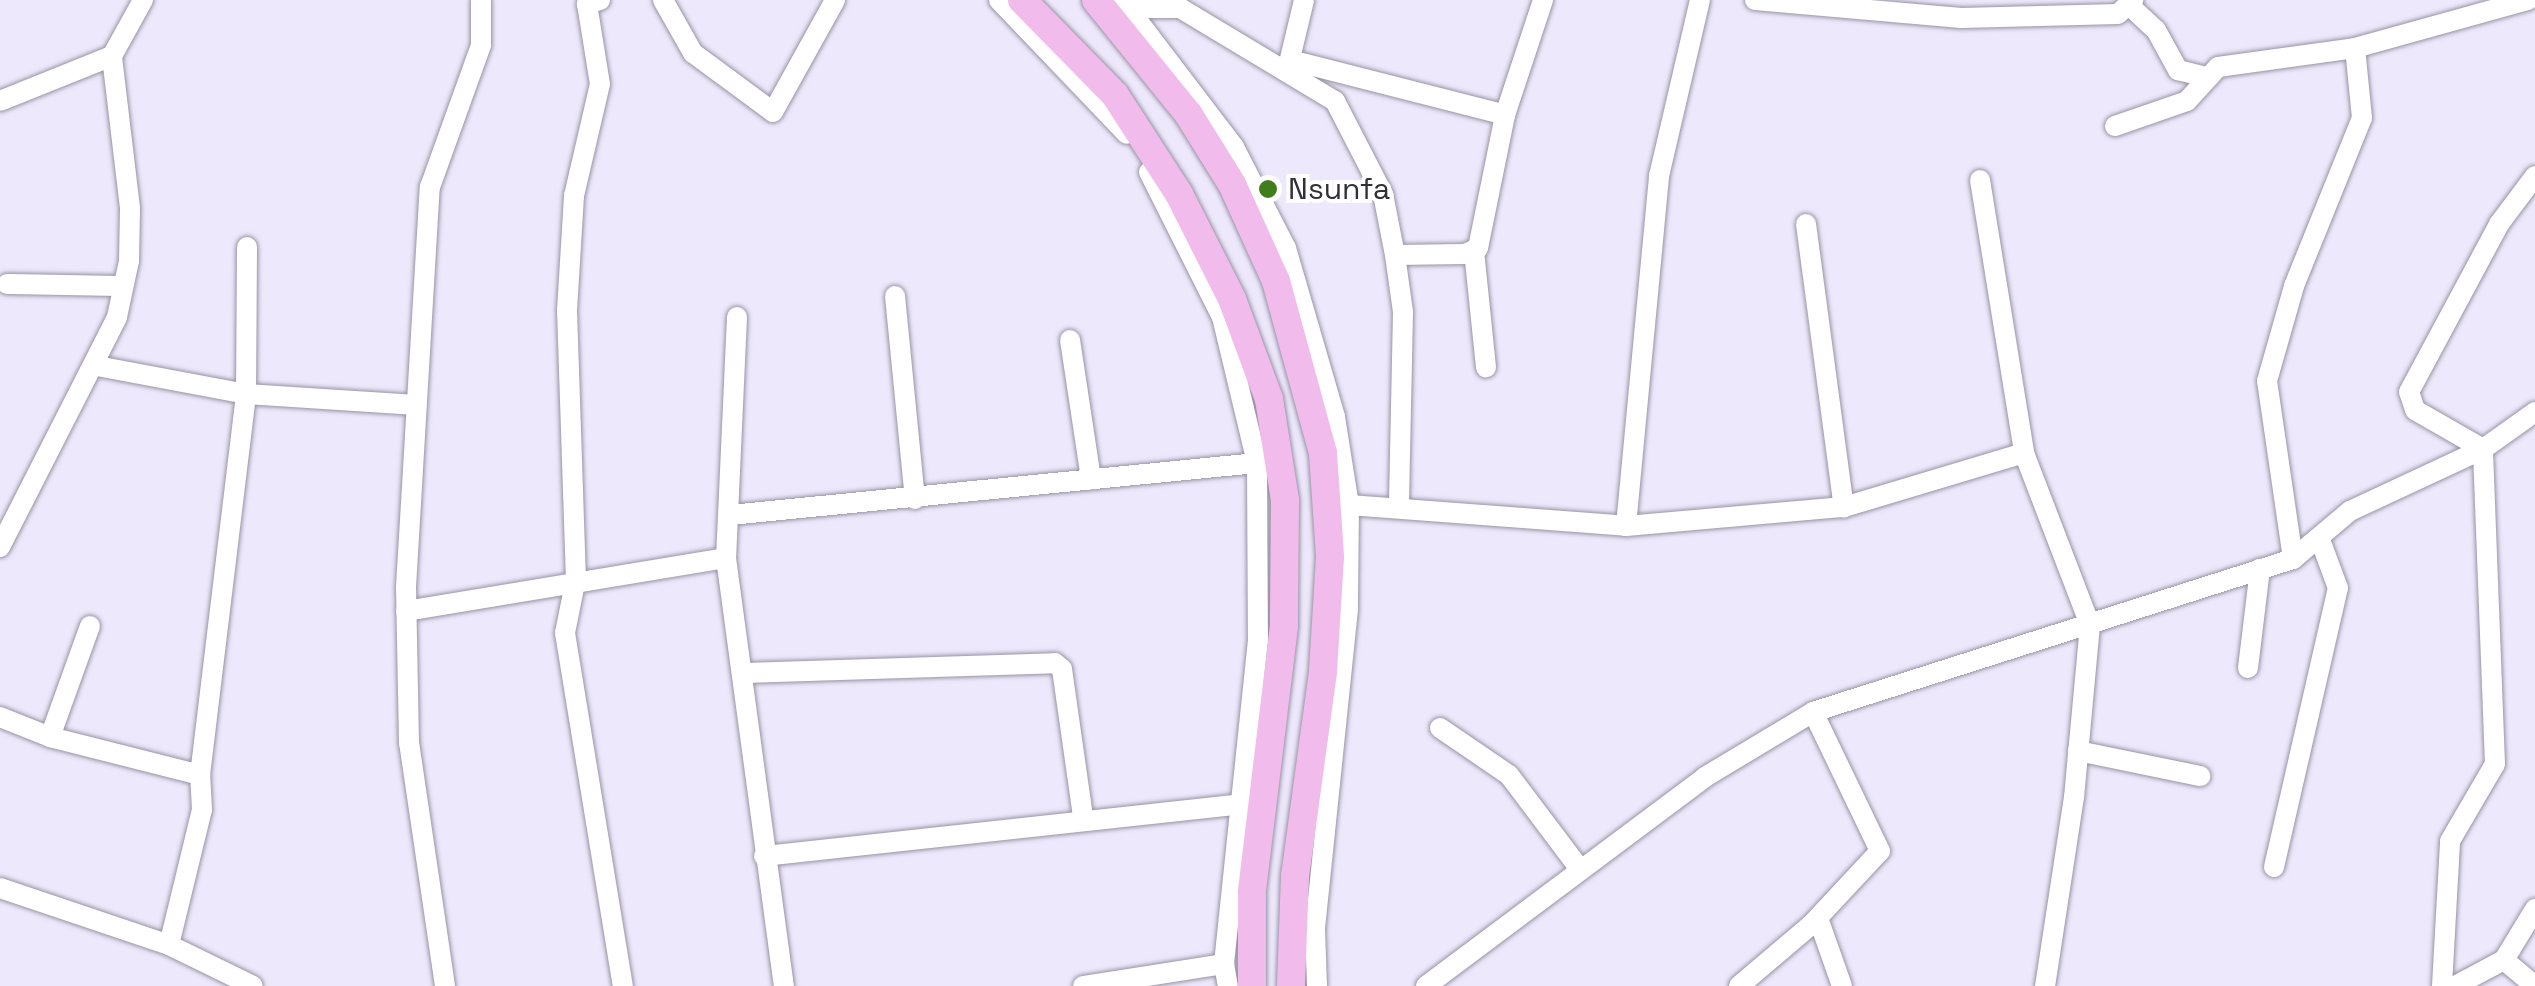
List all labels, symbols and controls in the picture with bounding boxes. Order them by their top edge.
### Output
place label: Nsunfa [1288,171,1390,207]
marker: Nsunfa [1257,178,1279,200]

